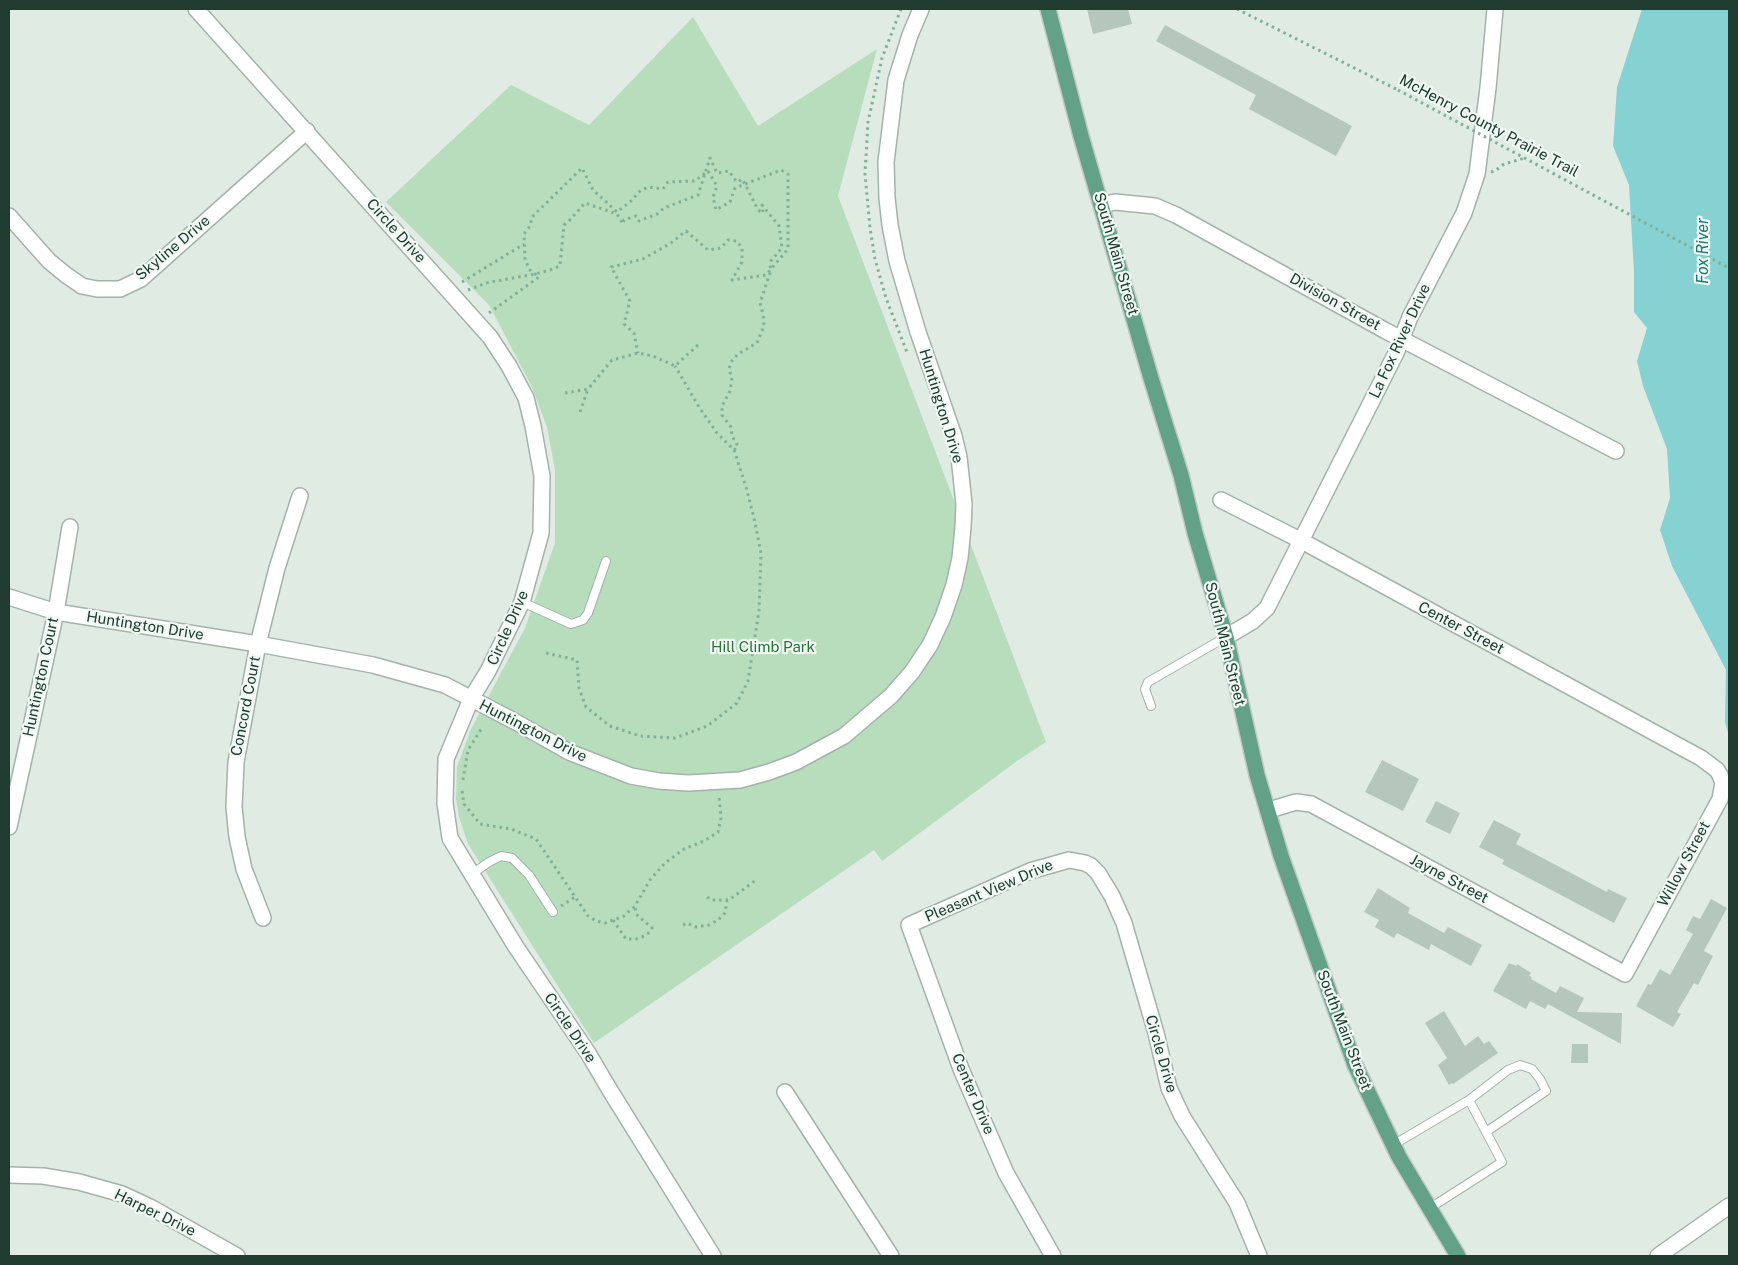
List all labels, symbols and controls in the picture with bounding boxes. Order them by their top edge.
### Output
street label: McHenry County Prairie Trail [1396,71,1582,181]
street label: South Main Street [1090,191,1142,317]
street label: Circle Drive [363,195,429,267]
street label: Skyline Drive [132,212,214,284]
water label: Fox River [1693,218,1713,284]
street label: Division Street [1286,270,1384,334]
street label: La Fox River Drive [1366,281,1434,401]
street label: Huntington Drive [915,347,967,465]
street label: South Main Street [1201,580,1249,708]
street label: Circle Drive [483,588,533,668]
street label: Center Street [1415,598,1507,658]
street label: Huntington Drive [85,608,205,644]
street label: Huntington Court [20,616,62,738]
park label: Hill Climb Park [711,638,815,656]
street label: Concord Court [227,655,265,757]
street label: Huntington Drive [476,696,590,766]
street label: Willow Street [1654,818,1714,910]
street label: Jayne Street [1407,851,1491,907]
street label: Pleasant View Drive [922,856,1056,926]
street label: South Main Street [1313,968,1375,1092]
street label: Circle Drive [540,990,600,1066]
street label: Circle Drive [1141,1013,1181,1095]
street label: Center Drive [948,1051,998,1137]
street label: Harper Drive [111,1186,199,1240]

